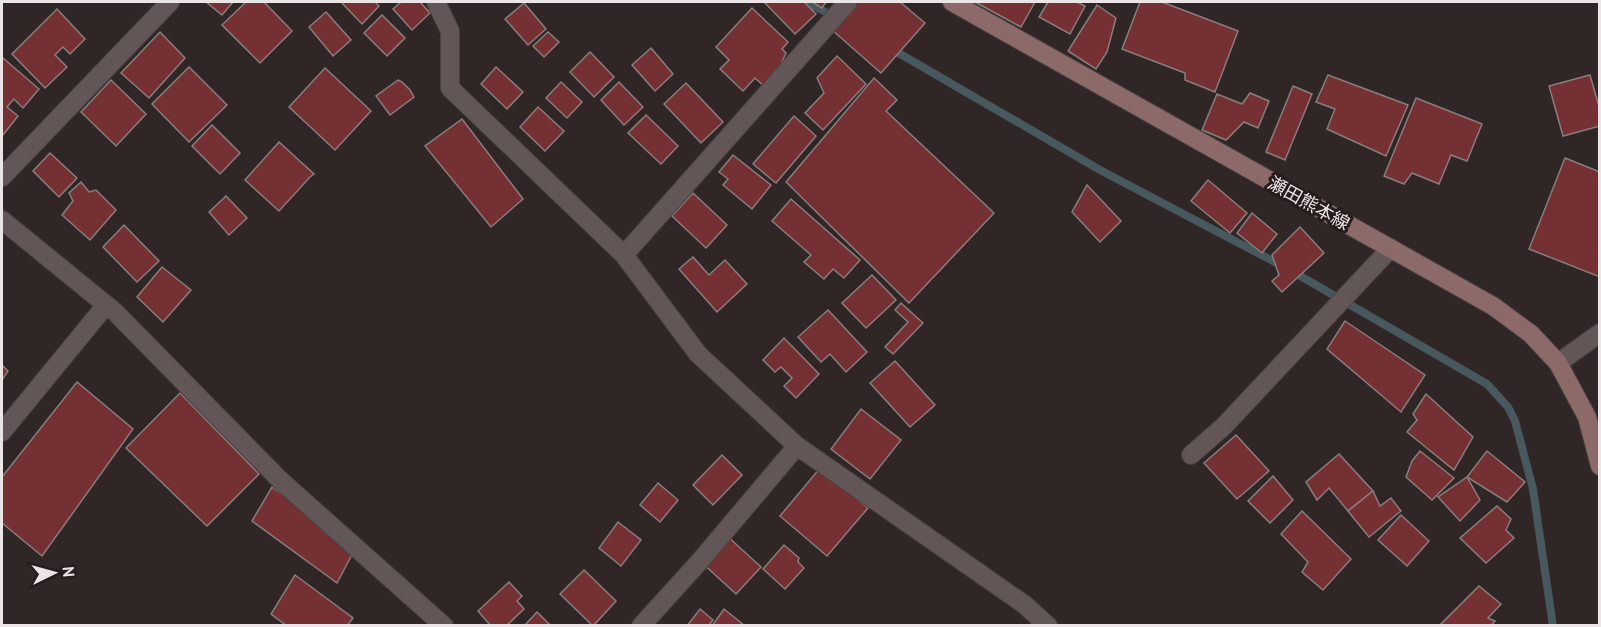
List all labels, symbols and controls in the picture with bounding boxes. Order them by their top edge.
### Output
street label: 瀬田熊本線 [1264,171,1354,235]
north arrow [24,543,84,603]
text: N [59,566,79,578]

